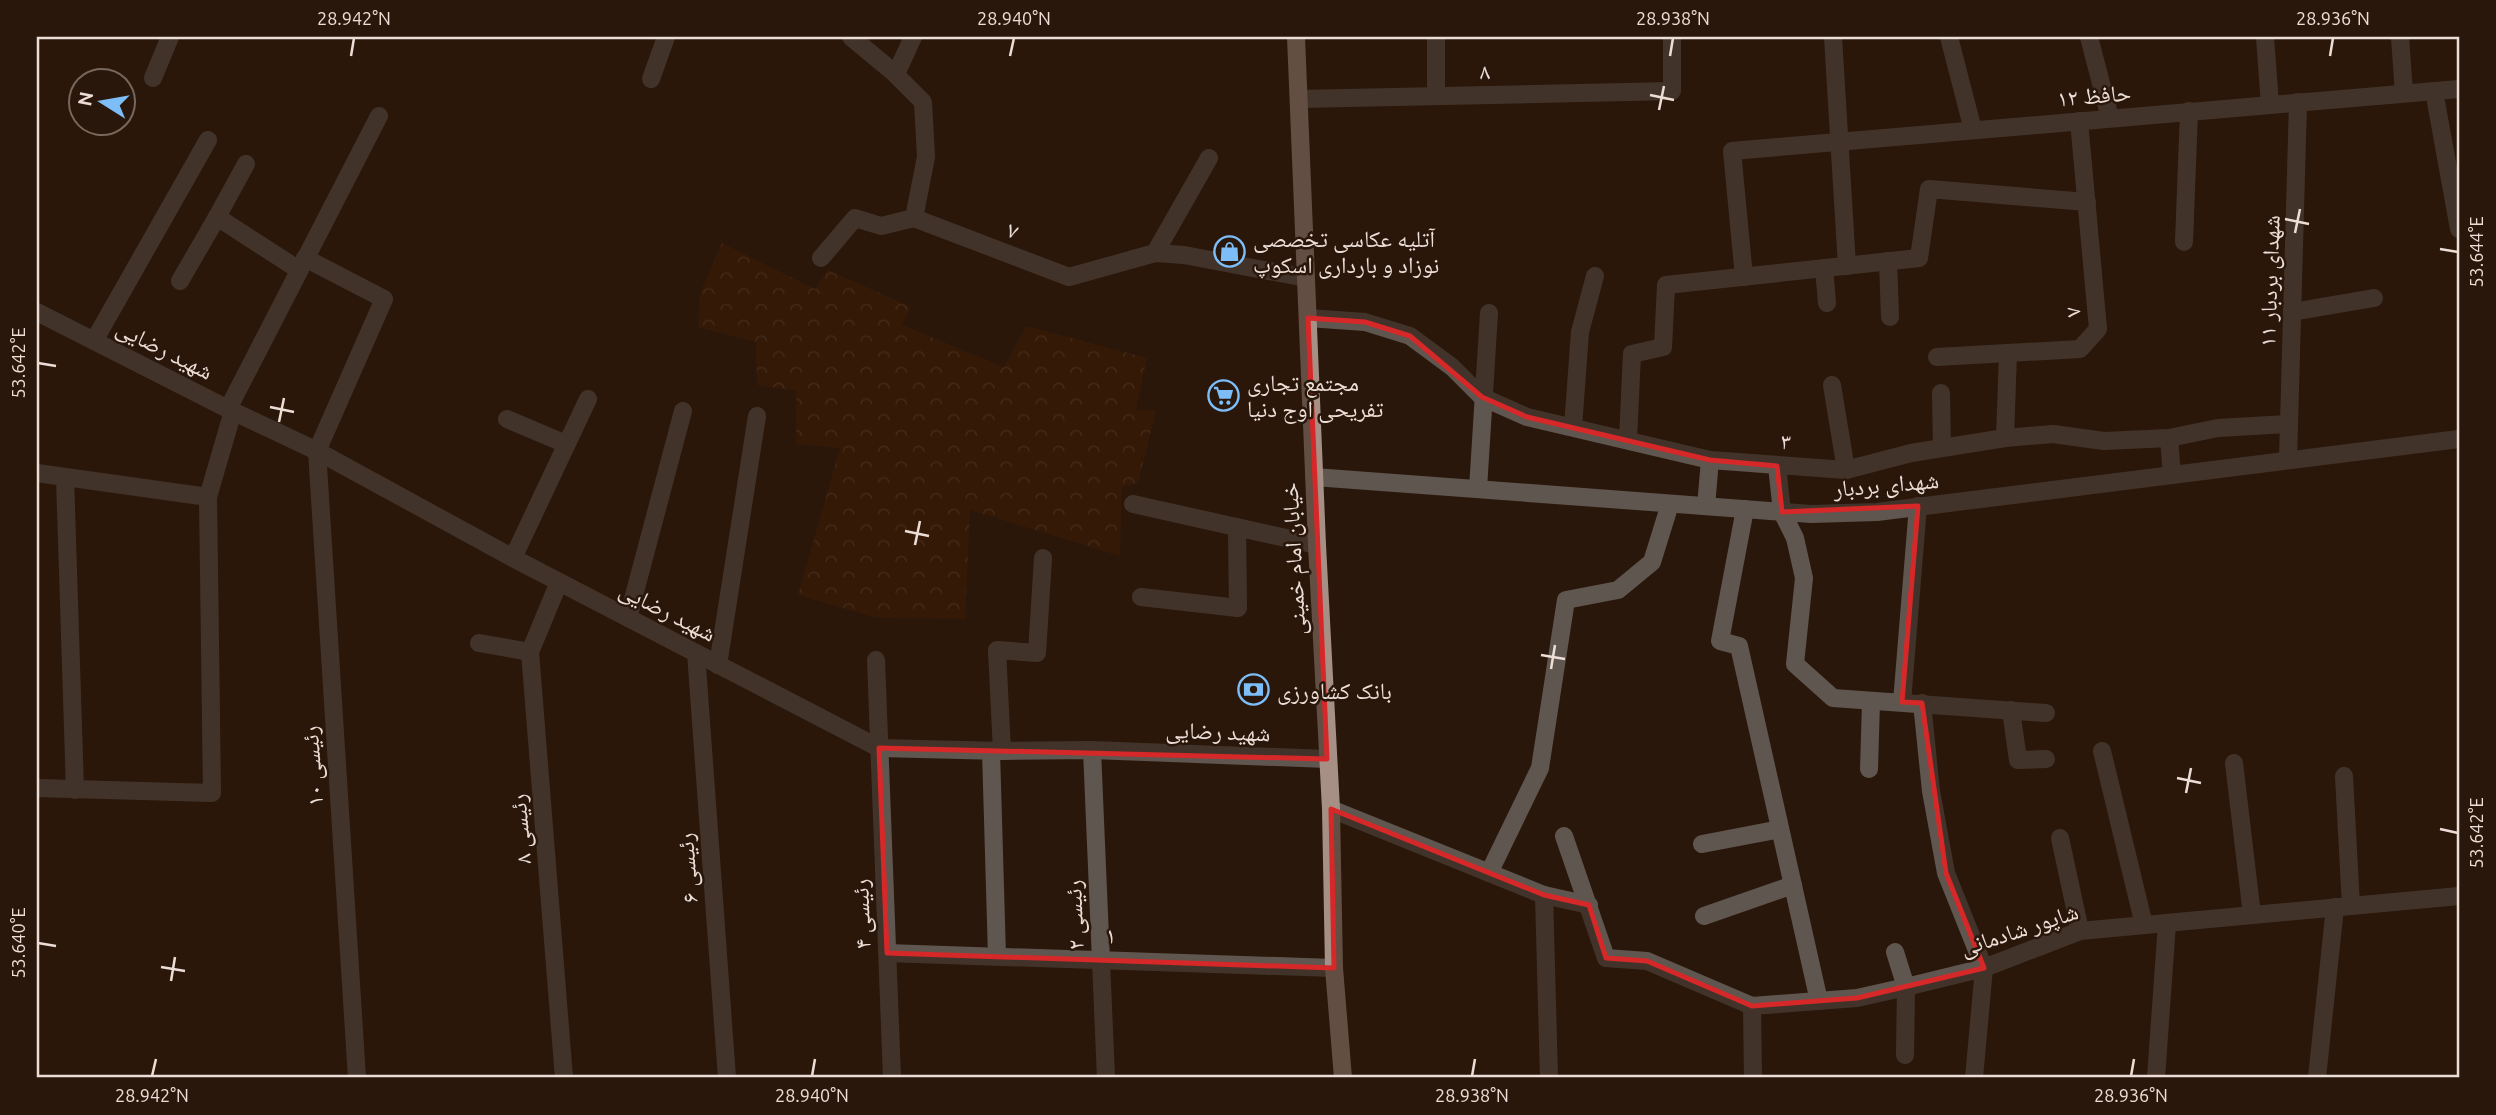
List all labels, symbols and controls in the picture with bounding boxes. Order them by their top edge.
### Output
text: 28.942°N [317,8,391,28]
text: 28.940°N [977,8,1051,28]
text: 28.938°N [1636,8,1710,28]
text: 28.936°N [2296,8,2370,28]
street label: ۸ [1480,58,1490,84]
north arrow [66,66,136,136]
street label: حافظ ۱۲ [2056,79,2132,111]
text: N [73,90,97,108]
street label: شهدای بردبار ۱۱ [2254,215,2286,347]
street label: ۷ [1004,216,1022,244]
text: 53.644°E [2466,216,2486,288]
place label: آتلیه عکاسی تخصصی نوزاد و بارداری اسکوپ [1253,226,1439,279]
shop icon: آتلیه عکاسی تخصصی نوزاد و بارداری اسکوپ [1213,234,1247,268]
street label: ۷ [2059,306,2085,318]
street label: شهید رضایی [112,314,217,386]
text: 53.642°E [8,327,28,399]
place label: مجتمع تجاری تفریحی اوج دنیا [1247,370,1384,424]
supermarket icon: مجتمع تجاری تفریحی اوج دنیا [1207,378,1241,412]
street label: ۳ [1780,428,1792,454]
street label: شهدای بردبار [1831,467,1940,503]
street label: خیابان امام خمینی [1277,482,1313,636]
street label: شهید رضایی [615,576,720,648]
bank icon: بانک کشاورزی [1237,673,1271,707]
place label: بانک کشاورزی [1277,678,1392,705]
street label: شهید رضایی [1165,717,1271,747]
street label: رئیسی ۱۰ [297,725,329,807]
street label: رئیسی ۸ [504,793,538,865]
text: 53.642°E [2466,797,2486,869]
street label: رئیسی ۶ [672,832,704,904]
street label: رئیسی ۴ [847,878,877,949]
street label: رئیسی ۲ [1060,879,1090,950]
street label: شاپور شادمانی [1957,898,2082,962]
text: 53.640°E [8,907,28,979]
street label: ۱ [1105,922,1117,948]
text: 28.942°N [115,1085,189,1105]
text: 28.940°N [775,1085,849,1105]
text: 28.938°N [1435,1085,1509,1105]
text: 28.936°N [2094,1085,2168,1105]

